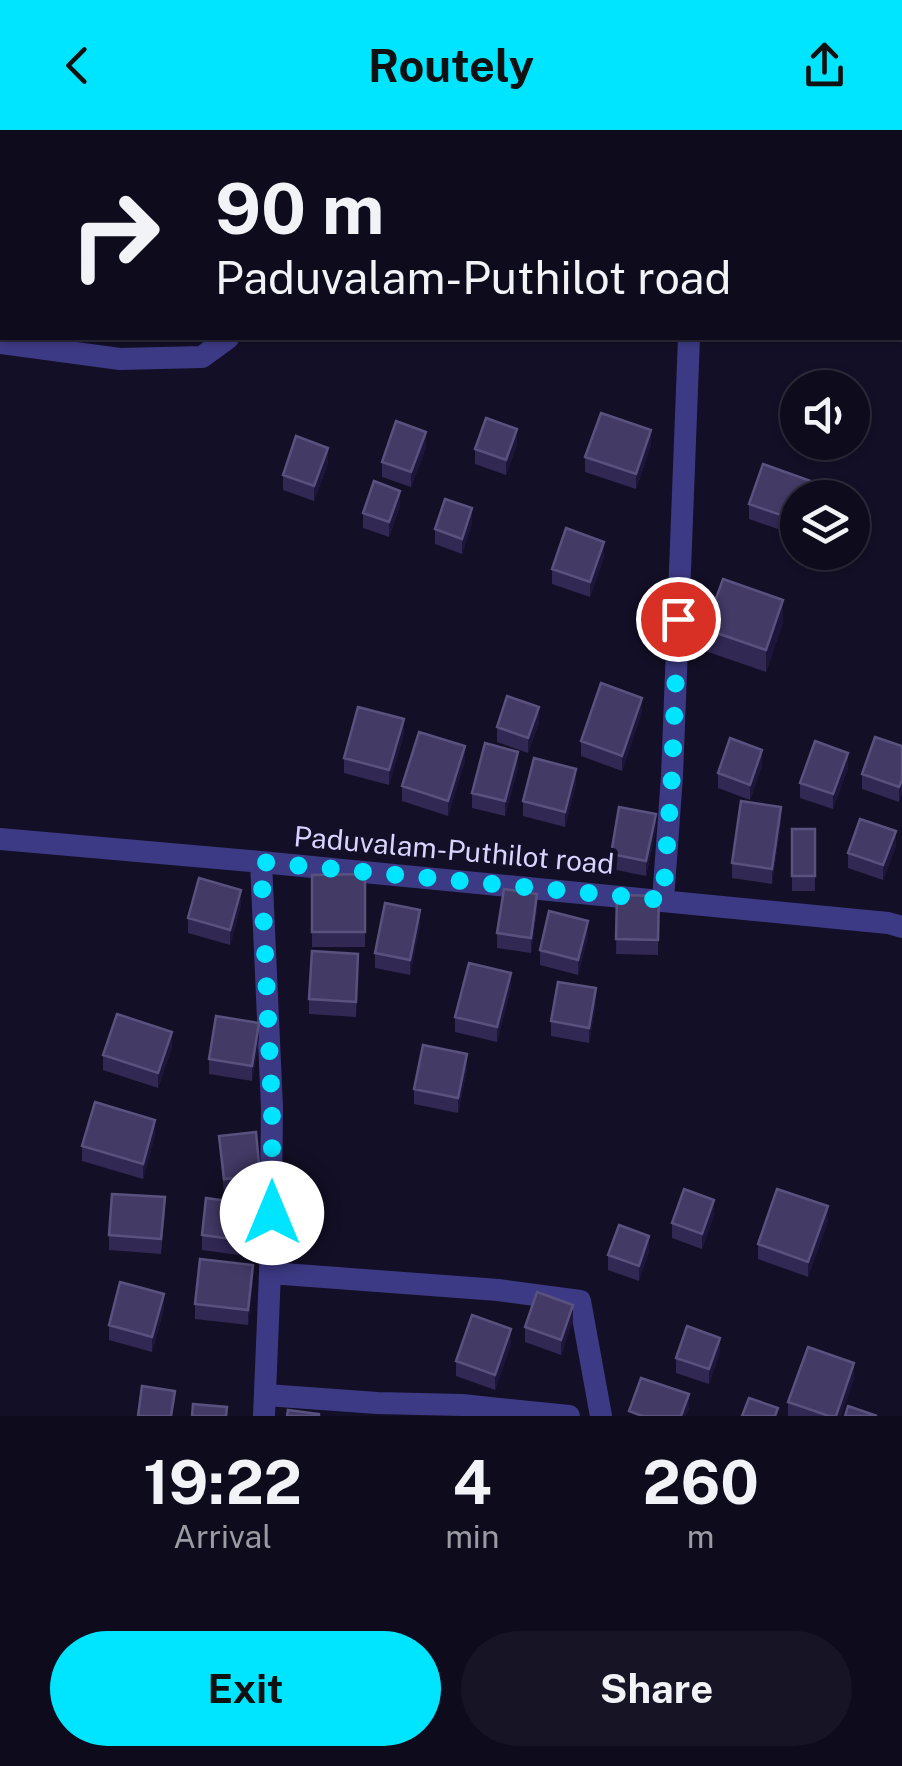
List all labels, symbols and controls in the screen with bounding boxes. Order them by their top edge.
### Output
icon: back [50,38,105,93]
icon: share [797,38,852,93]
text: Routely [368,39,534,92]
text: 90 m [215,167,385,250]
icon: right [50,170,180,300]
text: Paduvalam-Puthilot road [215,251,731,304]
map controls [780,370,870,570]
button: sound [780,370,870,460]
button: layers [780,480,870,570]
pin [636,577,721,662]
icon: arrive [651,592,706,647]
street label: Paduvalam-Puthilot road [293,819,615,880]
position arrow [220,1161,324,1265]
text: 19:22 [143,1447,302,1518]
text: 4 [453,1447,492,1518]
text: 260 [643,1447,759,1518]
text: Arrival [173,1518,272,1555]
text: min [445,1518,499,1555]
text: m [687,1518,715,1555]
button: Exit [50,1631,441,1746]
button: Share [461,1631,852,1746]

